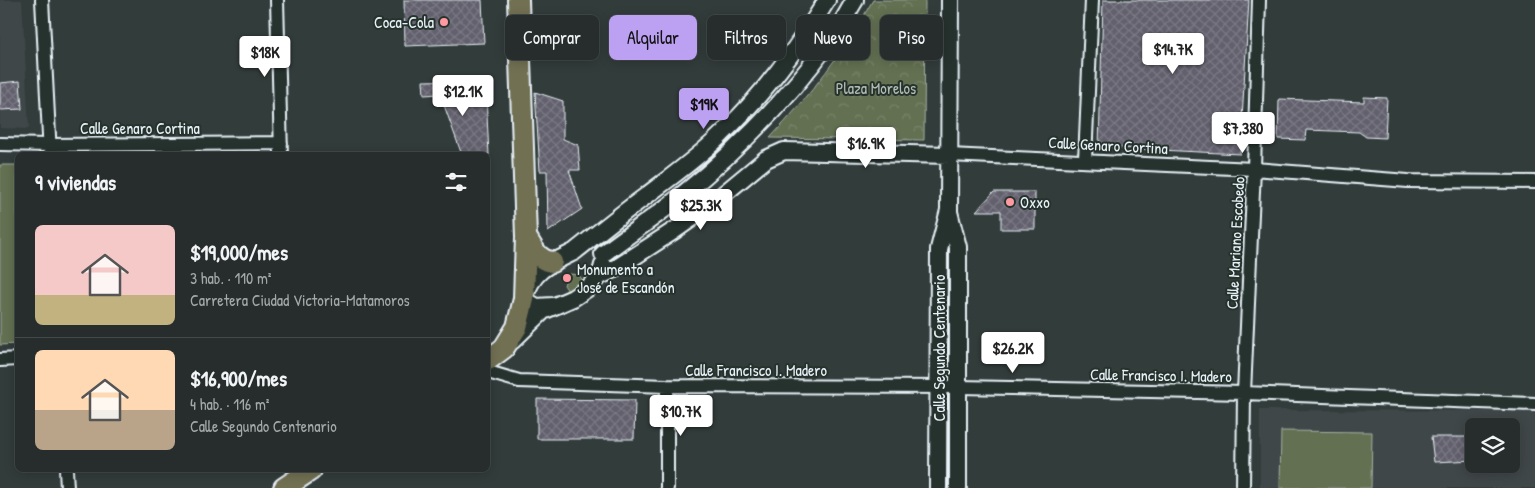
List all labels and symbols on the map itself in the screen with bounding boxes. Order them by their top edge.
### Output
place label: Coca-Cola [374,11,434,33]
marker: Coca-Cola [438,16,450,28]
pin: $14.7K [1132,32,1214,75]
pin: $18K [235,36,295,78]
pin: $12.1K [422,74,504,117]
park label: Plaza Morelos [836,77,916,99]
pin: $19K [674,88,734,130]
pin: $7,380 [1202,112,1284,154]
street label: Calle Genaro Cortina [80,117,200,139]
pin: $16.9K [825,126,907,169]
street label: Calle Genaro Cortina [1048,131,1168,159]
street label: Calle Mariano Escobedo [1221,176,1249,310]
pin: $25.3K [660,188,742,231]
place label: Oxxo [1020,191,1050,213]
marker: Oxxo [1004,196,1016,208]
place label: Monumento a José de Escandón [577,258,675,298]
marker: Monumento a José de Escandón [561,272,573,284]
street label: Calle Segundo Centenario [928,274,950,421]
pin: $26.2K [972,332,1054,374]
street label: Calle Francisco I. Madero [685,359,827,381]
street label: Calle Francisco I. Madero [1090,363,1233,387]
pin: $10.7K [640,394,722,437]

